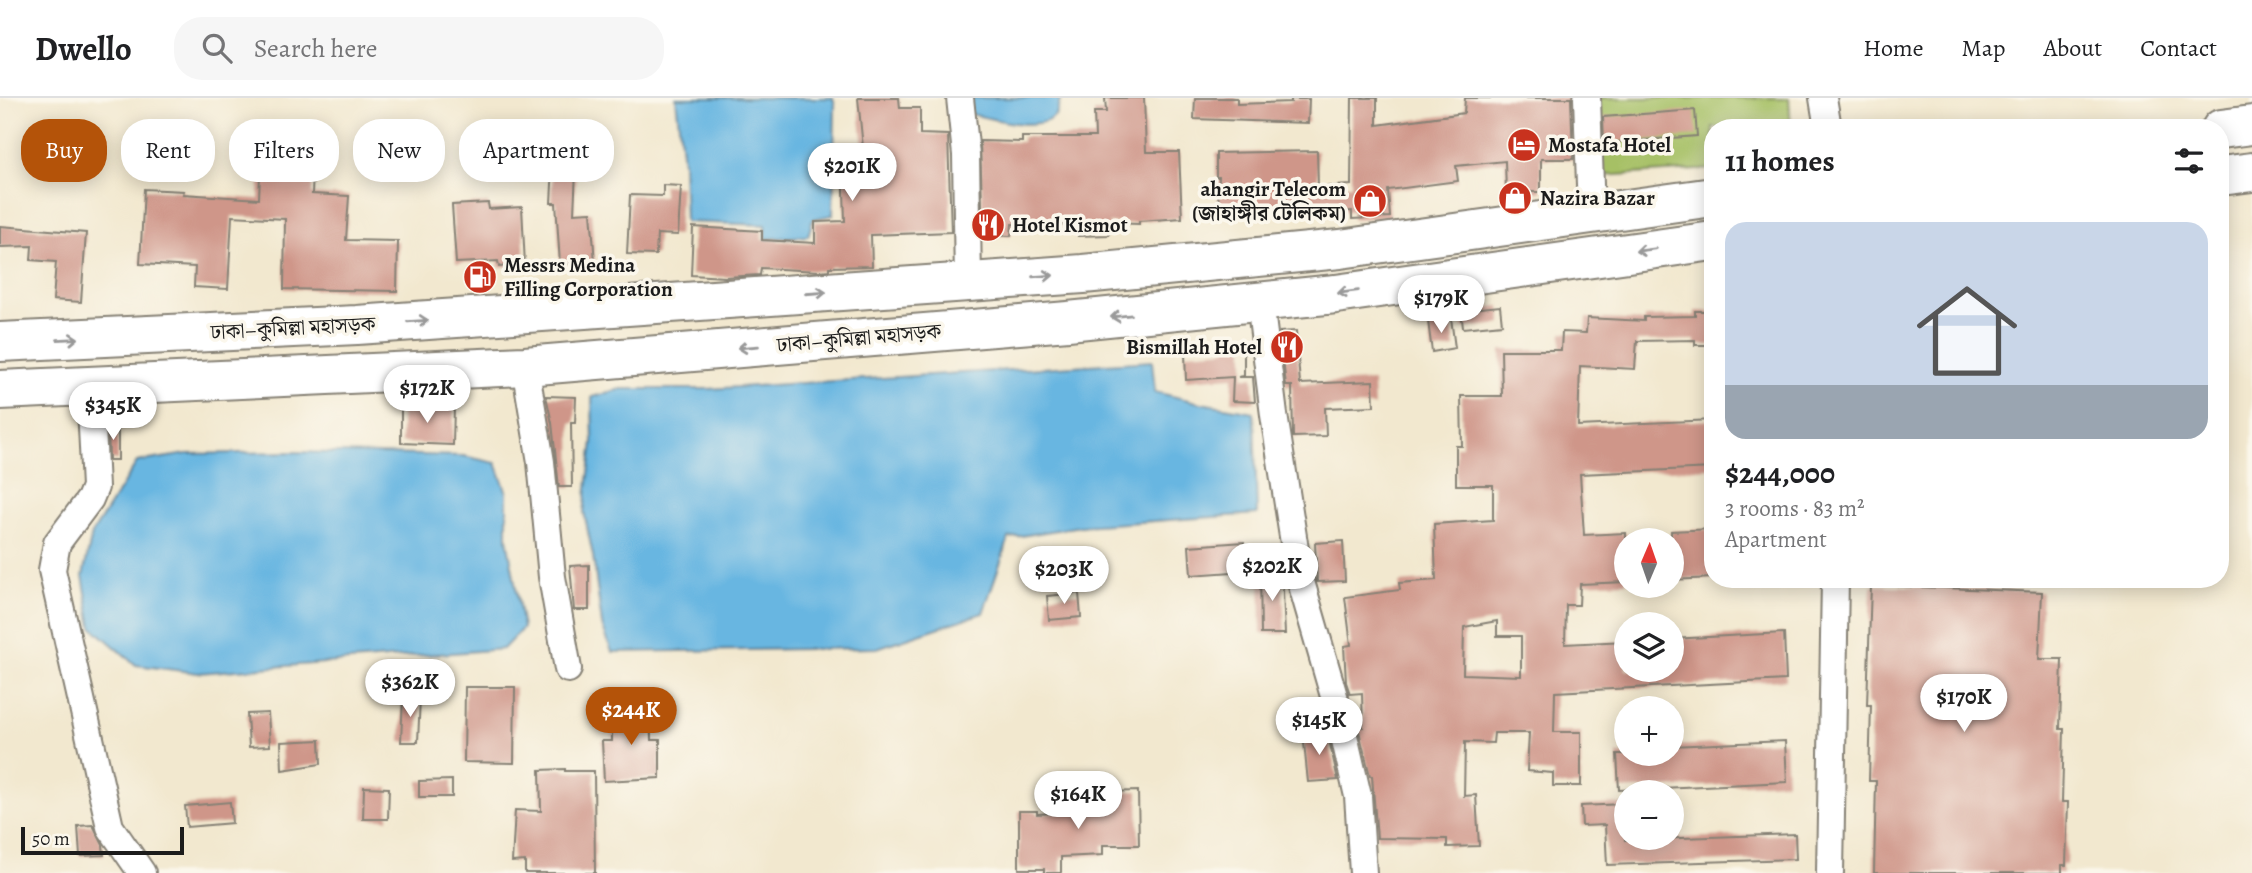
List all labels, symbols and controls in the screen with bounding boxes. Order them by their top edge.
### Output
search box [174,17,664,80]
text: Dwello [35,26,132,71]
icon: search [198,29,236,67]
text: Search here [254,31,377,66]
text: Home [1863,32,1924,64]
text: Map [1962,32,2006,64]
text: About [2044,32,2102,64]
text: Contact [2140,32,2217,64]
chip: Buy [21,119,107,182]
chip: Rent [121,119,215,182]
chip: Filters [229,119,339,182]
chip: New [353,119,445,182]
chip: Apartment [459,119,614,182]
hotel icon: Mostafa Hotel [1505,126,1543,164]
place label: Mostafa Hotel [1548,131,1671,159]
text: 11 homes [1725,141,1835,181]
icon: filters [2170,142,2208,180]
pin: $201K [803,144,901,203]
text: $201K [824,150,880,181]
place label: ahangir Telecom (জাহাঙ্গীর টেলিকম) [1192,175,1346,227]
shop icon: Nazira Bazar [1496,179,1534,217]
shop icon: ahangir Telecom (জাহাঙ্গীর টেলিকম) [1351,182,1389,220]
place label: Nazira Bazar [1540,184,1655,212]
restaurant icon: Hotel Kismot [969,206,1007,244]
place label: Hotel Kismot [1012,211,1128,239]
one-way arrow [1635,244,1658,257]
place label: Messrs Medina Filling Corporation [504,251,673,303]
fuel station icon: Messrs Medina Filling Corporation [461,258,499,296]
icon: home [1904,268,2030,394]
one-way arrow [1031,270,1054,283]
pin: $179K [1392,275,1490,335]
text: $179K [1414,282,1468,313]
one-way arrow [804,286,827,299]
one-way arrow [1337,286,1359,299]
street label: ঢাকা–কুমিল্লা মহাসড়ক [209,310,377,346]
one-way arrow [1111,310,1133,323]
one-way arrow [406,314,428,327]
street label: ঢাকা–কুমিল্লা মহাসড়ক [775,317,944,359]
restaurant icon: Bismillah Hotel [1268,328,1306,366]
one-way arrow [56,332,79,345]
place label: Bismillah Hotel [1126,333,1262,361]
one-way arrow [737,341,760,354]
pin: $172K [378,366,476,425]
text: $172K [400,372,455,403]
pin: $345K [64,382,162,442]
text: $345K [85,389,141,420]
text: $244,000 [1725,453,1835,493]
text: 3 rooms · 83 m² [1725,493,1865,524]
text: Apartment [1725,524,1827,555]
north arrow [1614,528,1684,598]
map controls [1614,528,1684,850]
pin: $202K [1223,544,1321,603]
pin: $203K [1015,546,1113,606]
text: $202K [1242,550,1302,581]
text: $203K [1035,553,1093,584]
button: layers [1614,612,1684,682]
pin: $362K [361,660,459,719]
text: $362K [381,666,439,697]
pin: $170K [1915,674,2013,734]
text: $170K [1936,681,1992,712]
pin: $244K [582,688,680,747]
text: $244K [602,694,660,725]
button: + [1614,696,1684,766]
pin: $145K [1270,698,1368,757]
text: $145K [1292,704,1346,735]
pin: $164K [1029,772,1127,831]
text: $164K [1050,778,1106,809]
button: − [1614,780,1684,850]
scale bar [21,824,184,856]
text: 50 m [32,826,70,852]

